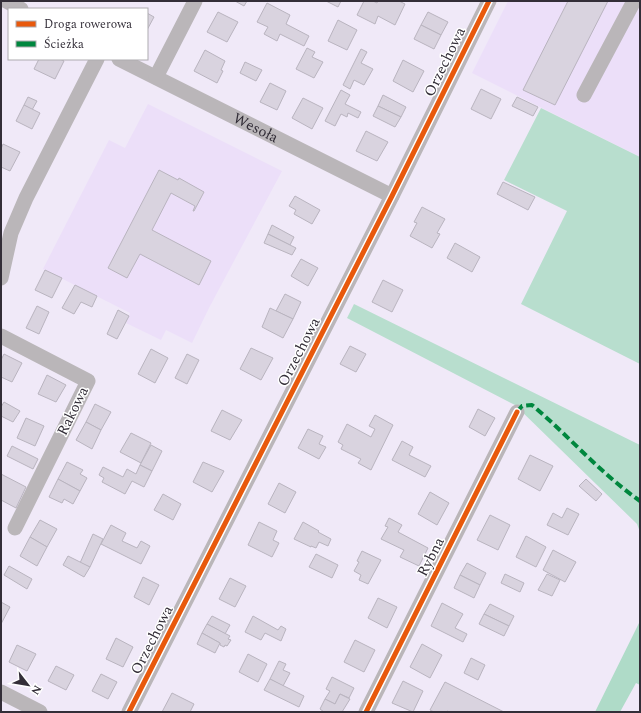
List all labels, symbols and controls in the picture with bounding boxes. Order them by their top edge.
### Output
legend [8,8,148,60]
text: Droga rowerowa [44,15,132,34]
street label: Orzechowa [418,23,472,101]
text: Ścieżka [44,35,84,54]
street label: Wesoła [229,107,283,149]
street label: Orzechowa [272,313,327,391]
street label: Rakowa [51,382,95,439]
street label: Rybna [411,533,451,581]
street label: Orzechowa [125,601,180,679]
north arrow [8,665,48,705]
text: N [27,682,46,698]

